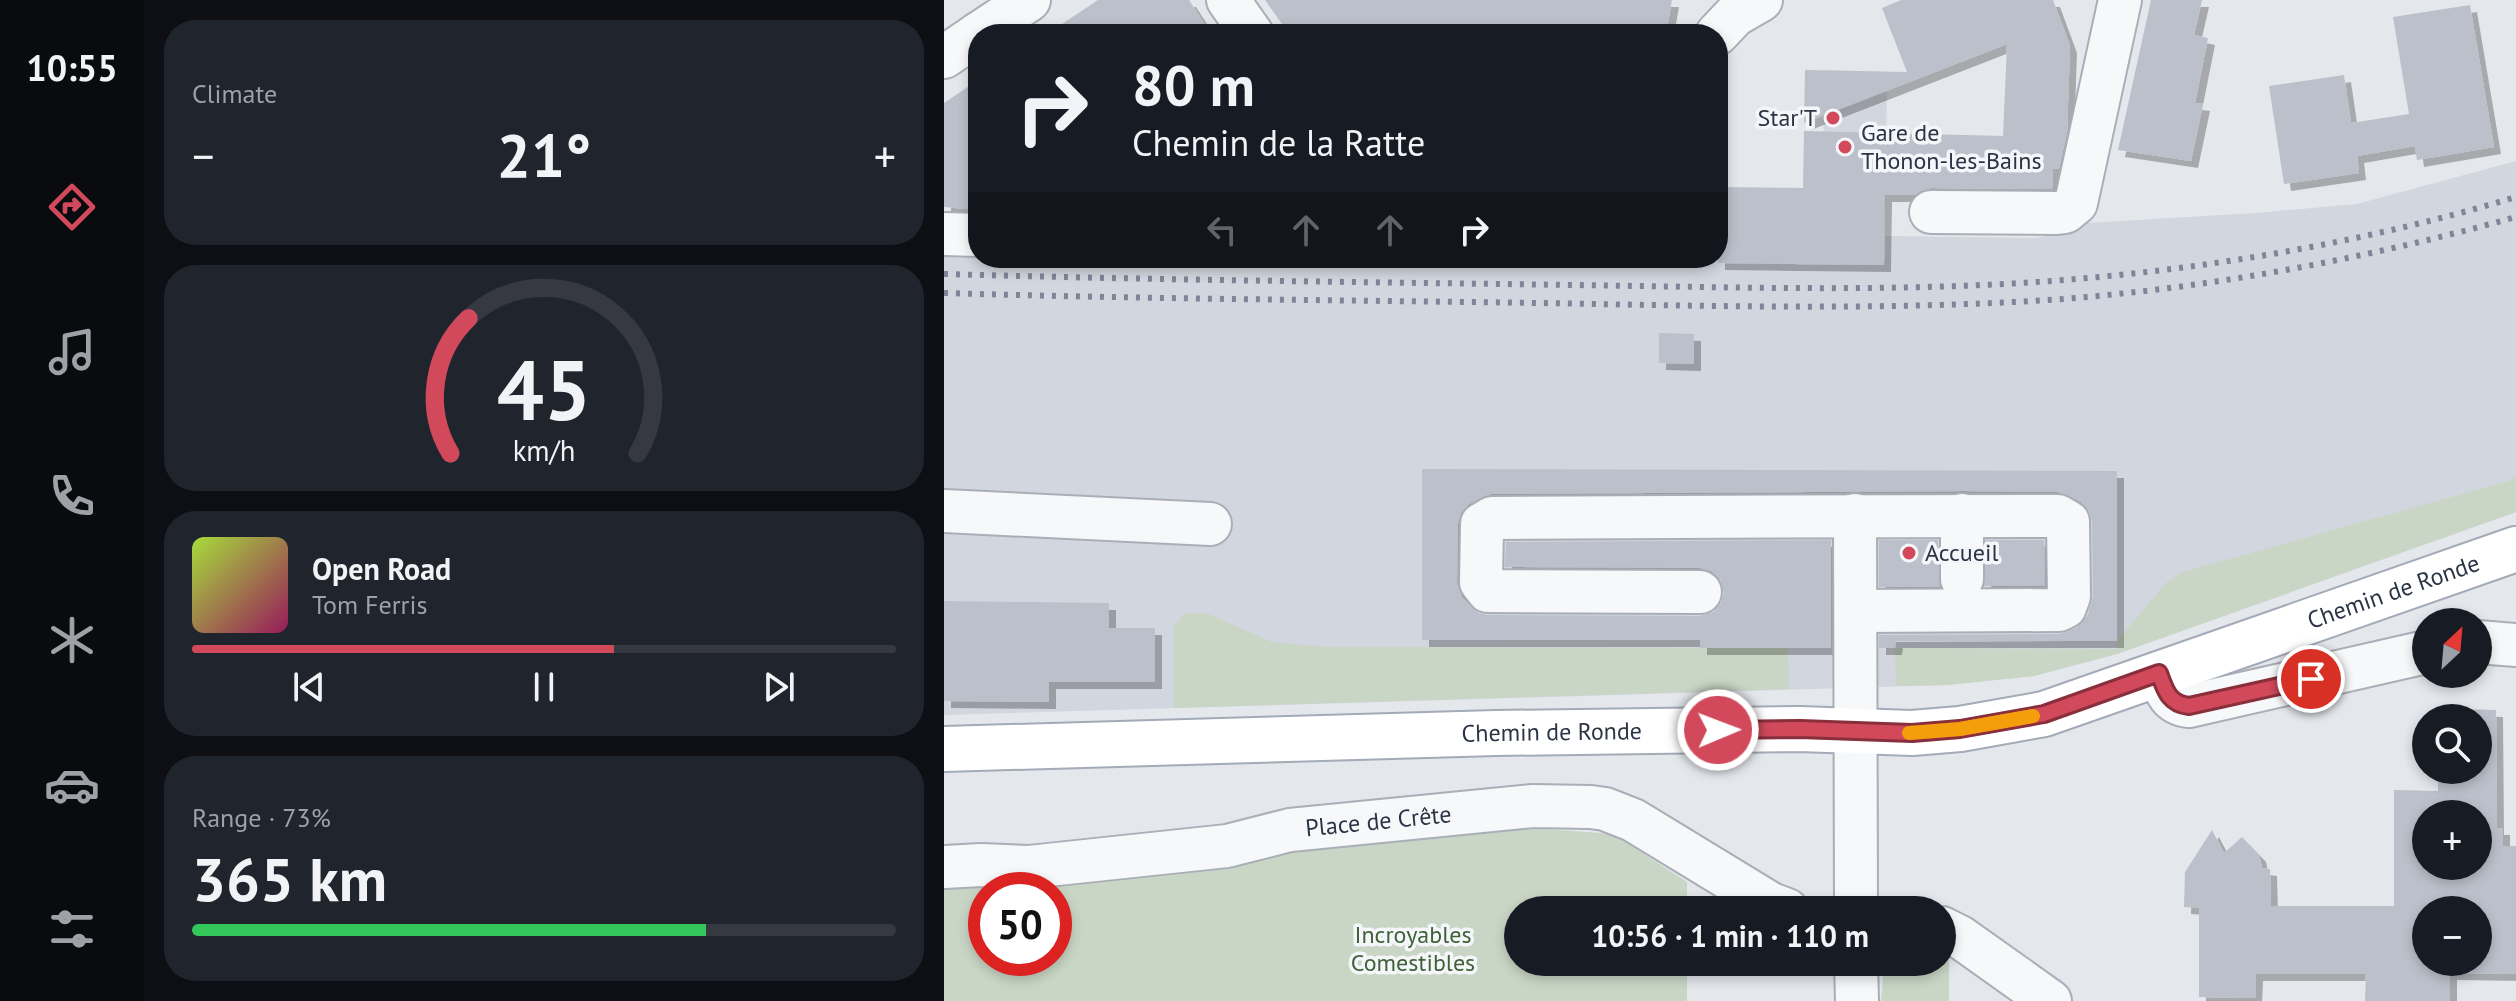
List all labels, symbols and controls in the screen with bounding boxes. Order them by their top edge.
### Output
text: 10:55 [26,44,118,91]
text: 80 m [1132,49,1255,121]
icon: right [1000,56,1104,160]
text: Climate [192,77,277,110]
place label: Star'T [1758,102,1817,133]
marker: Star'T [1824,109,1842,127]
text: 21° [497,116,591,194]
place label: Gare de Thonon-les-Bains [1861,117,2042,176]
text: Chemin de la Ratte [1132,119,1425,166]
text: − [192,127,214,184]
text: + [874,127,896,184]
marker: Gare de Thonon-les-Bains [1836,138,1854,156]
icon: directions [44,179,100,235]
icon: left [1200,208,1244,252]
icon: ahead [1284,208,1328,252]
icon: ahead [1368,208,1412,252]
icon: right [1452,208,1496,252]
icon: music [44,324,100,380]
text: 45 [497,334,591,442]
text: km/h [513,432,575,469]
icon: phone [44,468,100,524]
place label: Accueil [1925,537,1998,568]
marker: Accueil [1900,544,1918,562]
street label: Chemin de Ronde [2303,547,2484,636]
text: Open Road [312,549,451,588]
text: Tom Ferris [312,588,427,621]
north arrow [2412,608,2492,688]
map controls [2412,608,2492,976]
icon: climate [44,612,100,668]
pin [2277,645,2345,713]
icon: arrive [2289,657,2333,701]
icon: previous [287,665,331,709]
icon: pause [522,665,566,709]
icon: next [757,665,801,709]
position arrow [1676,688,1760,772]
button: search [2412,704,2492,784]
street label: Chemin de Ronde [1461,715,1642,749]
icon: car [44,757,100,813]
street label: Place de Crête [1304,798,1453,843]
button: + [2412,800,2492,880]
text: Range · 73% [192,801,331,834]
text: 365 km [192,840,387,918]
speed limit sign: 50 [968,872,1072,976]
button: − [2412,896,2492,976]
icon: filters [44,901,100,957]
text: 10:56 · 1 min · 110 m [1591,916,1869,955]
park label: Incroyables Comestibles [1351,919,1475,978]

